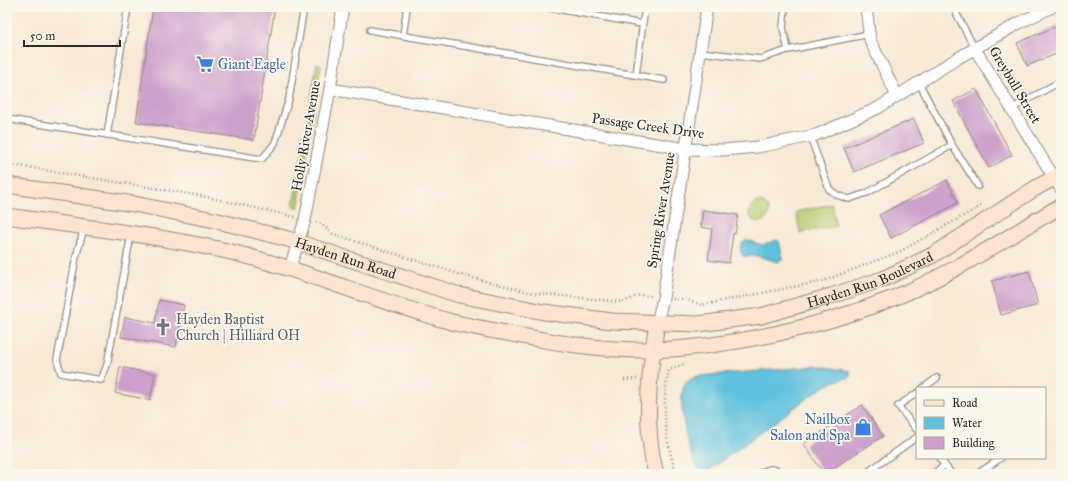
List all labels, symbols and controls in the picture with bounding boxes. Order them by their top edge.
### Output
scale bar [24,22,120,48]
text: 50 m [30,29,55,43]
street label: Greybull Street [985,43,1045,127]
supermarket icon: Giant Eagle [195,54,215,74]
place label: Giant Eagle [218,56,286,73]
street label: Holly River Avenue [288,79,324,193]
street label: Passage Creek Drive [591,110,705,142]
street label: Spring River Avenue [643,151,679,269]
street label: Hayden Run Road [293,233,398,282]
street label: Hayden Run Boulevard [805,248,936,311]
place label: Hayden Baptist Church | Hilliard OH [176,311,300,344]
church icon: Hayden Baptist Church | Hilliard OH [153,317,173,337]
legend [916,387,1046,459]
text: Road [952,396,978,410]
place label: Nailbox Salon and Spa [770,411,851,444]
text: Water [952,416,982,430]
shop icon: Nailbox Salon and Spa [853,417,873,437]
text: Building [952,436,995,451]

